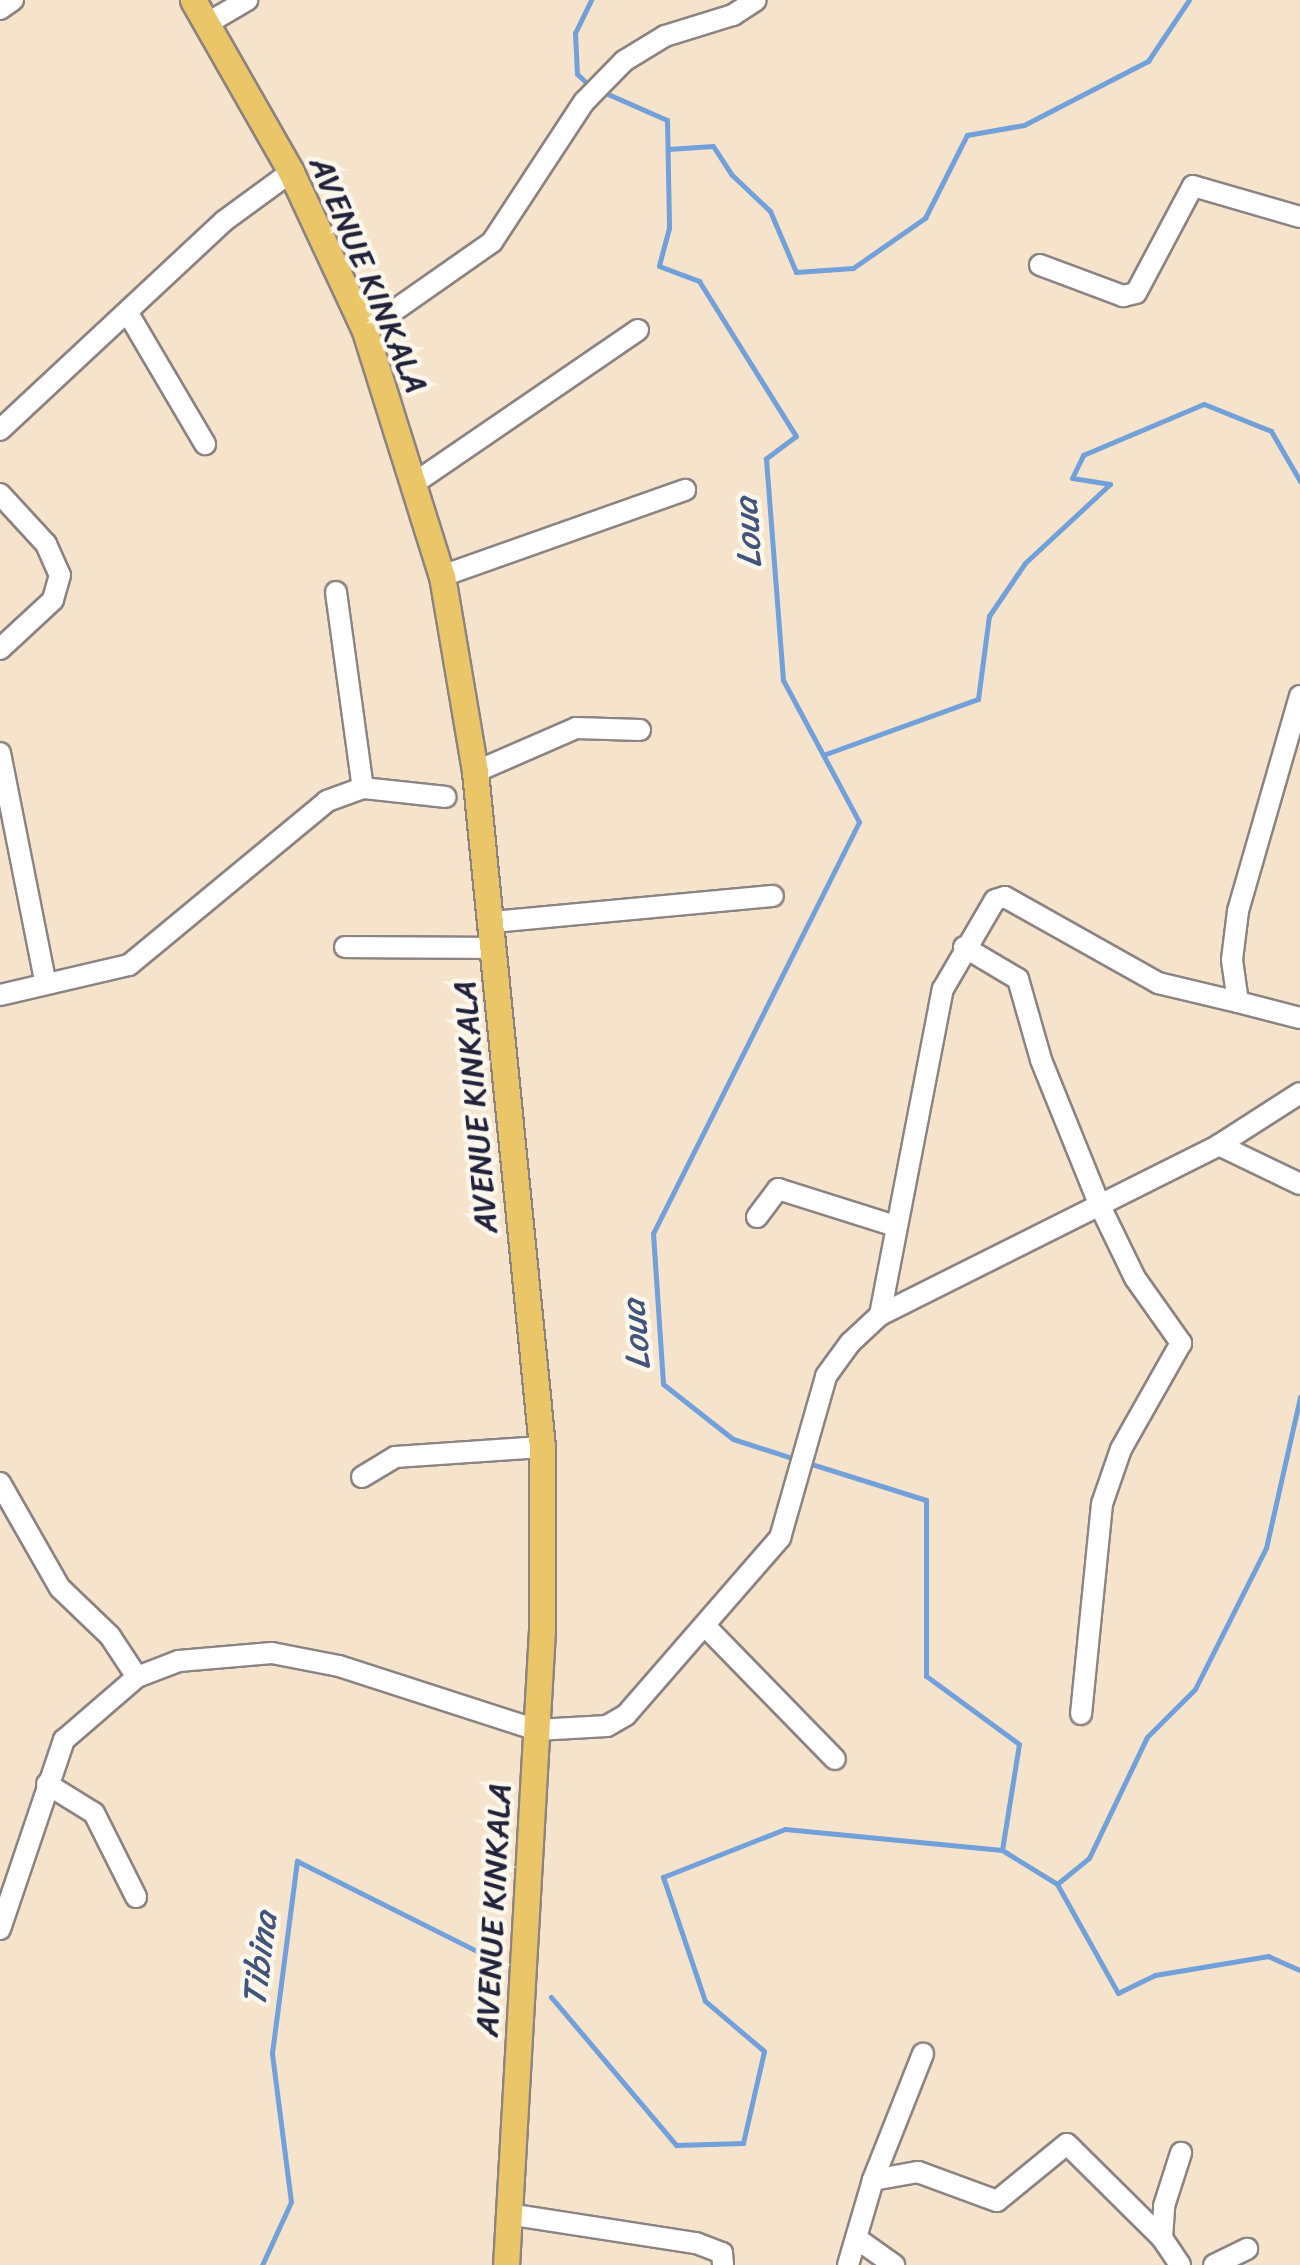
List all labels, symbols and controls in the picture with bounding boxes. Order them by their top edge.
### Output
street label: AVENUE KINKALA [300,149,436,401]
water label: Loua [724,496,770,570]
street label: AVENUE KINKALA [446,977,506,1237]
water label: Loua [611,1298,659,1372]
street label: AVENUE KINKALA [468,1781,520,2039]
water label: Tibina [232,1910,286,2008]

